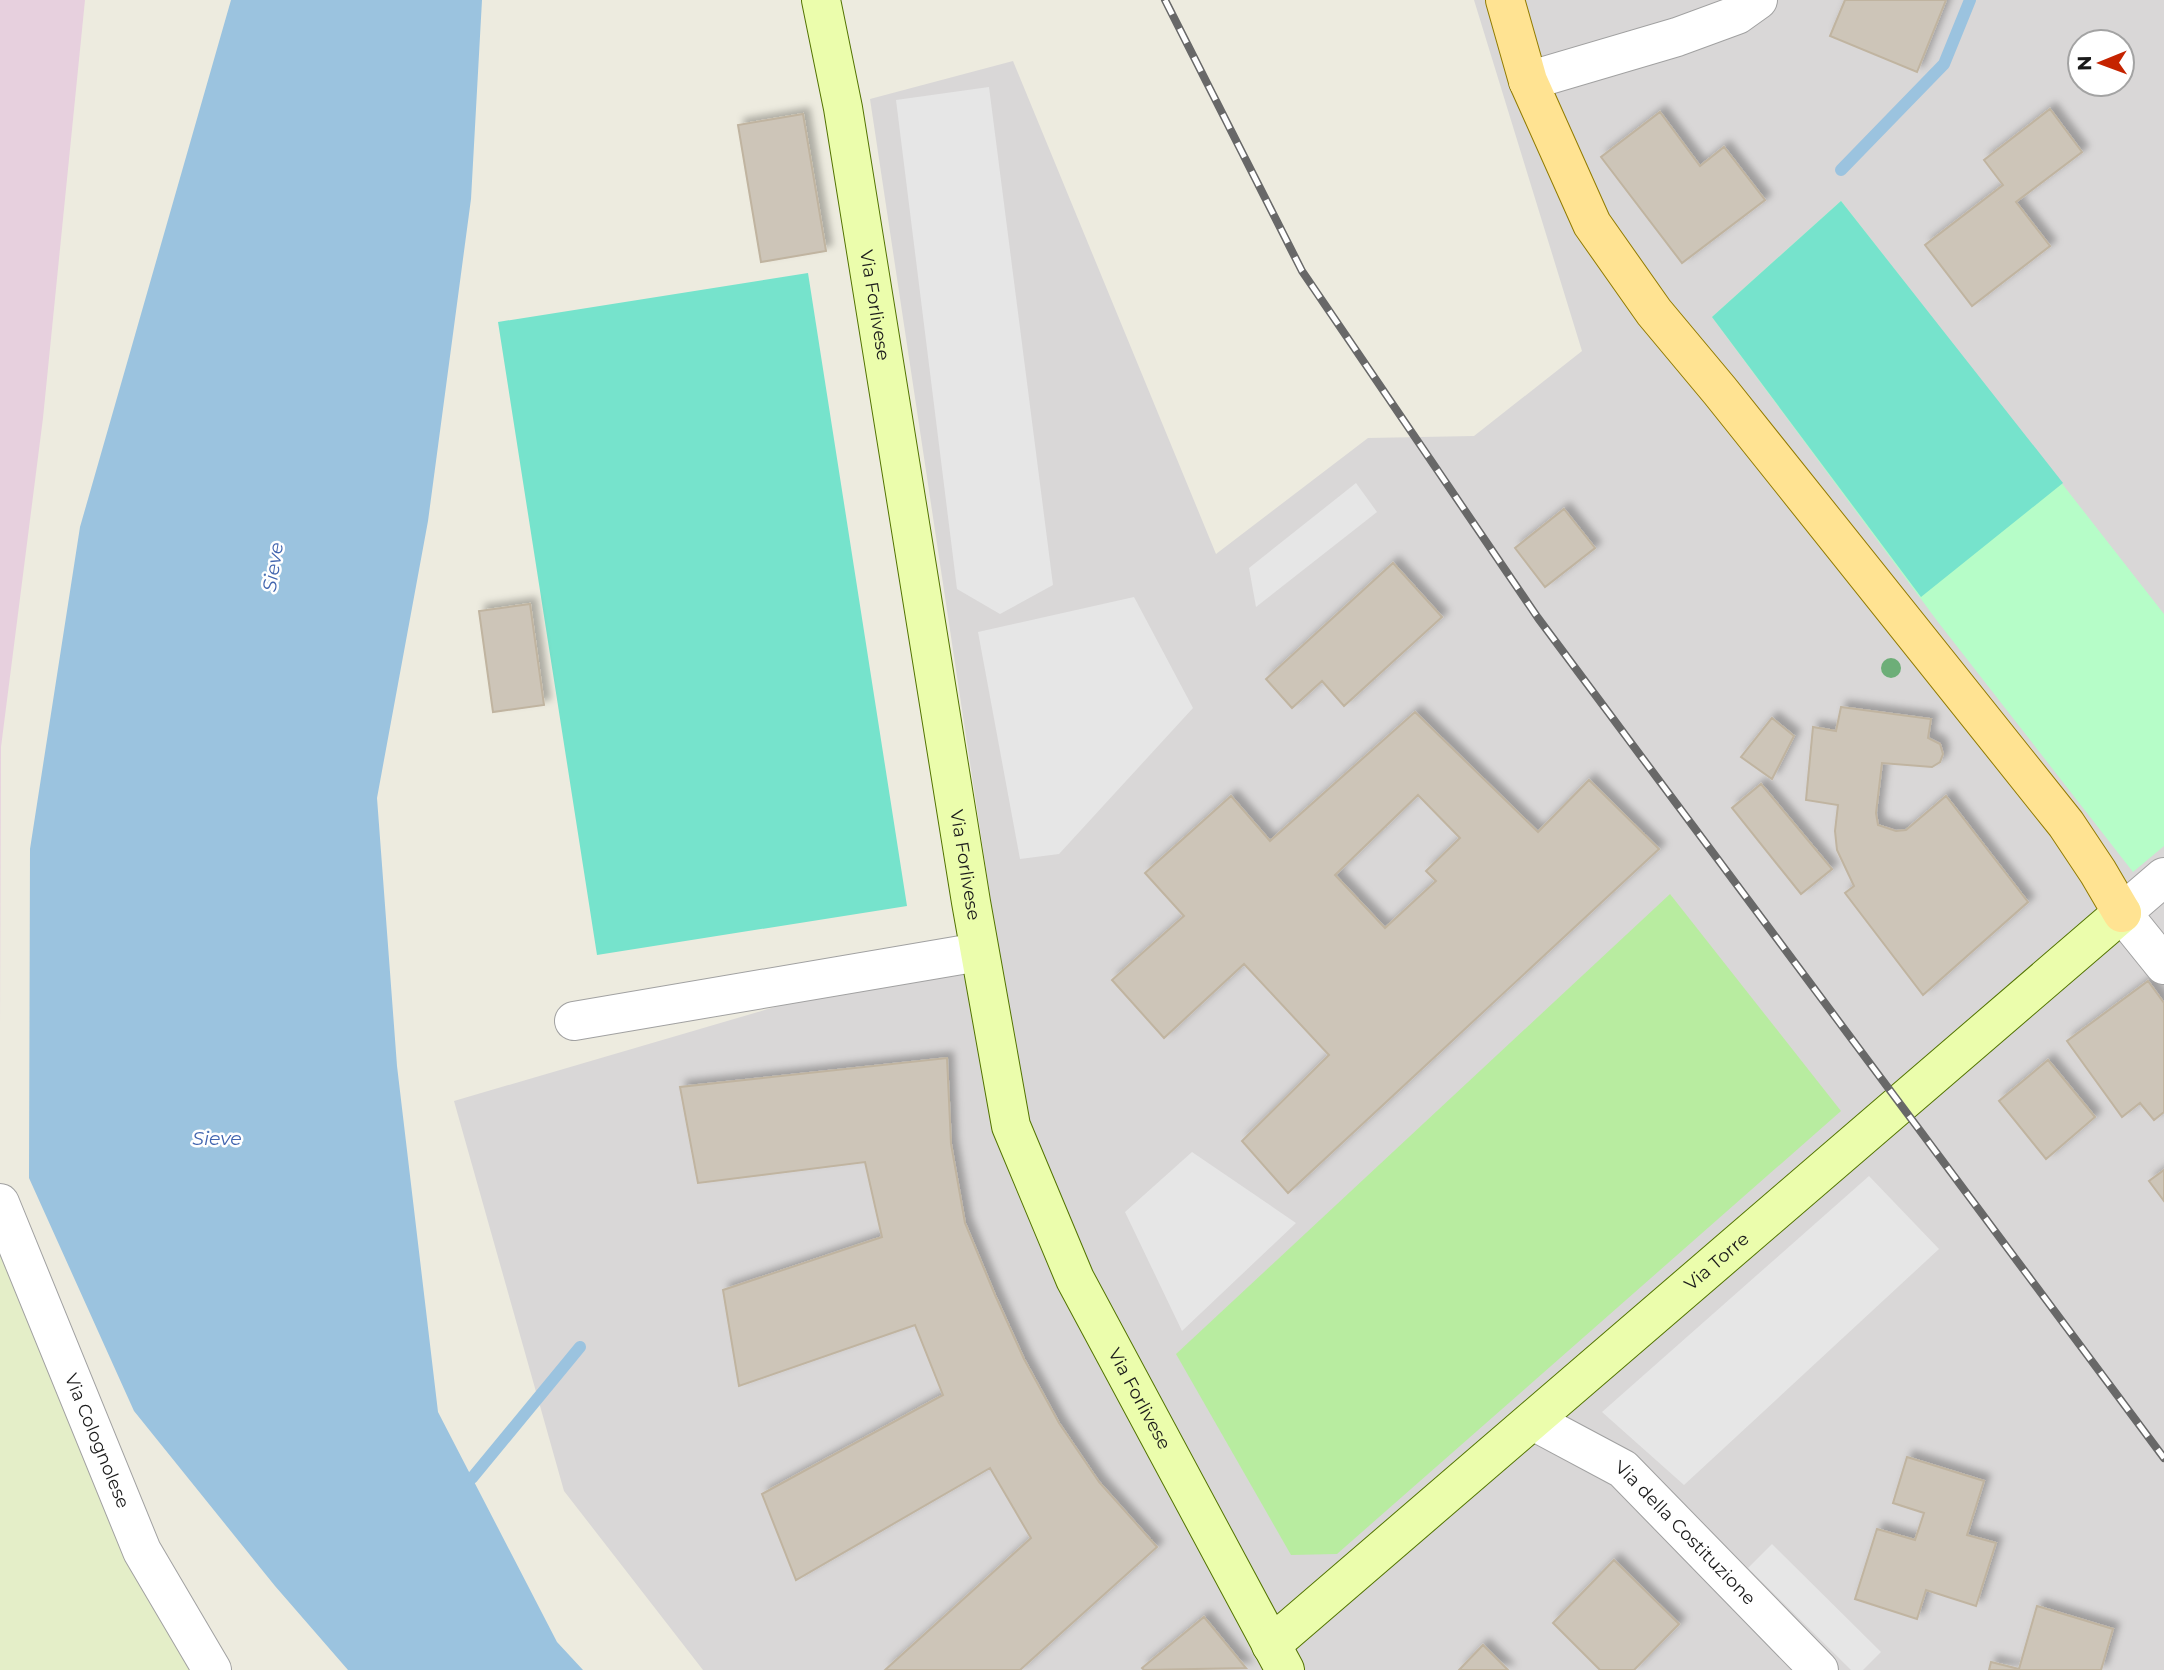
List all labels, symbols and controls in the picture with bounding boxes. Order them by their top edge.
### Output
north arrow [2066,28,2136,98]
text: N [2073,55,2096,71]
street label: Via Forlivese [855,248,895,362]
water label: Sieve [258,541,288,593]
street label: Via Forlivese [945,808,985,922]
water label: Sieve [192,1127,242,1150]
street label: Via Torre [1680,1228,1754,1295]
street label: Via Forlivese [1103,1345,1176,1453]
street label: Via Colognolese [60,1370,134,1512]
street label: Via della Costituzione [1611,1456,1760,1610]

